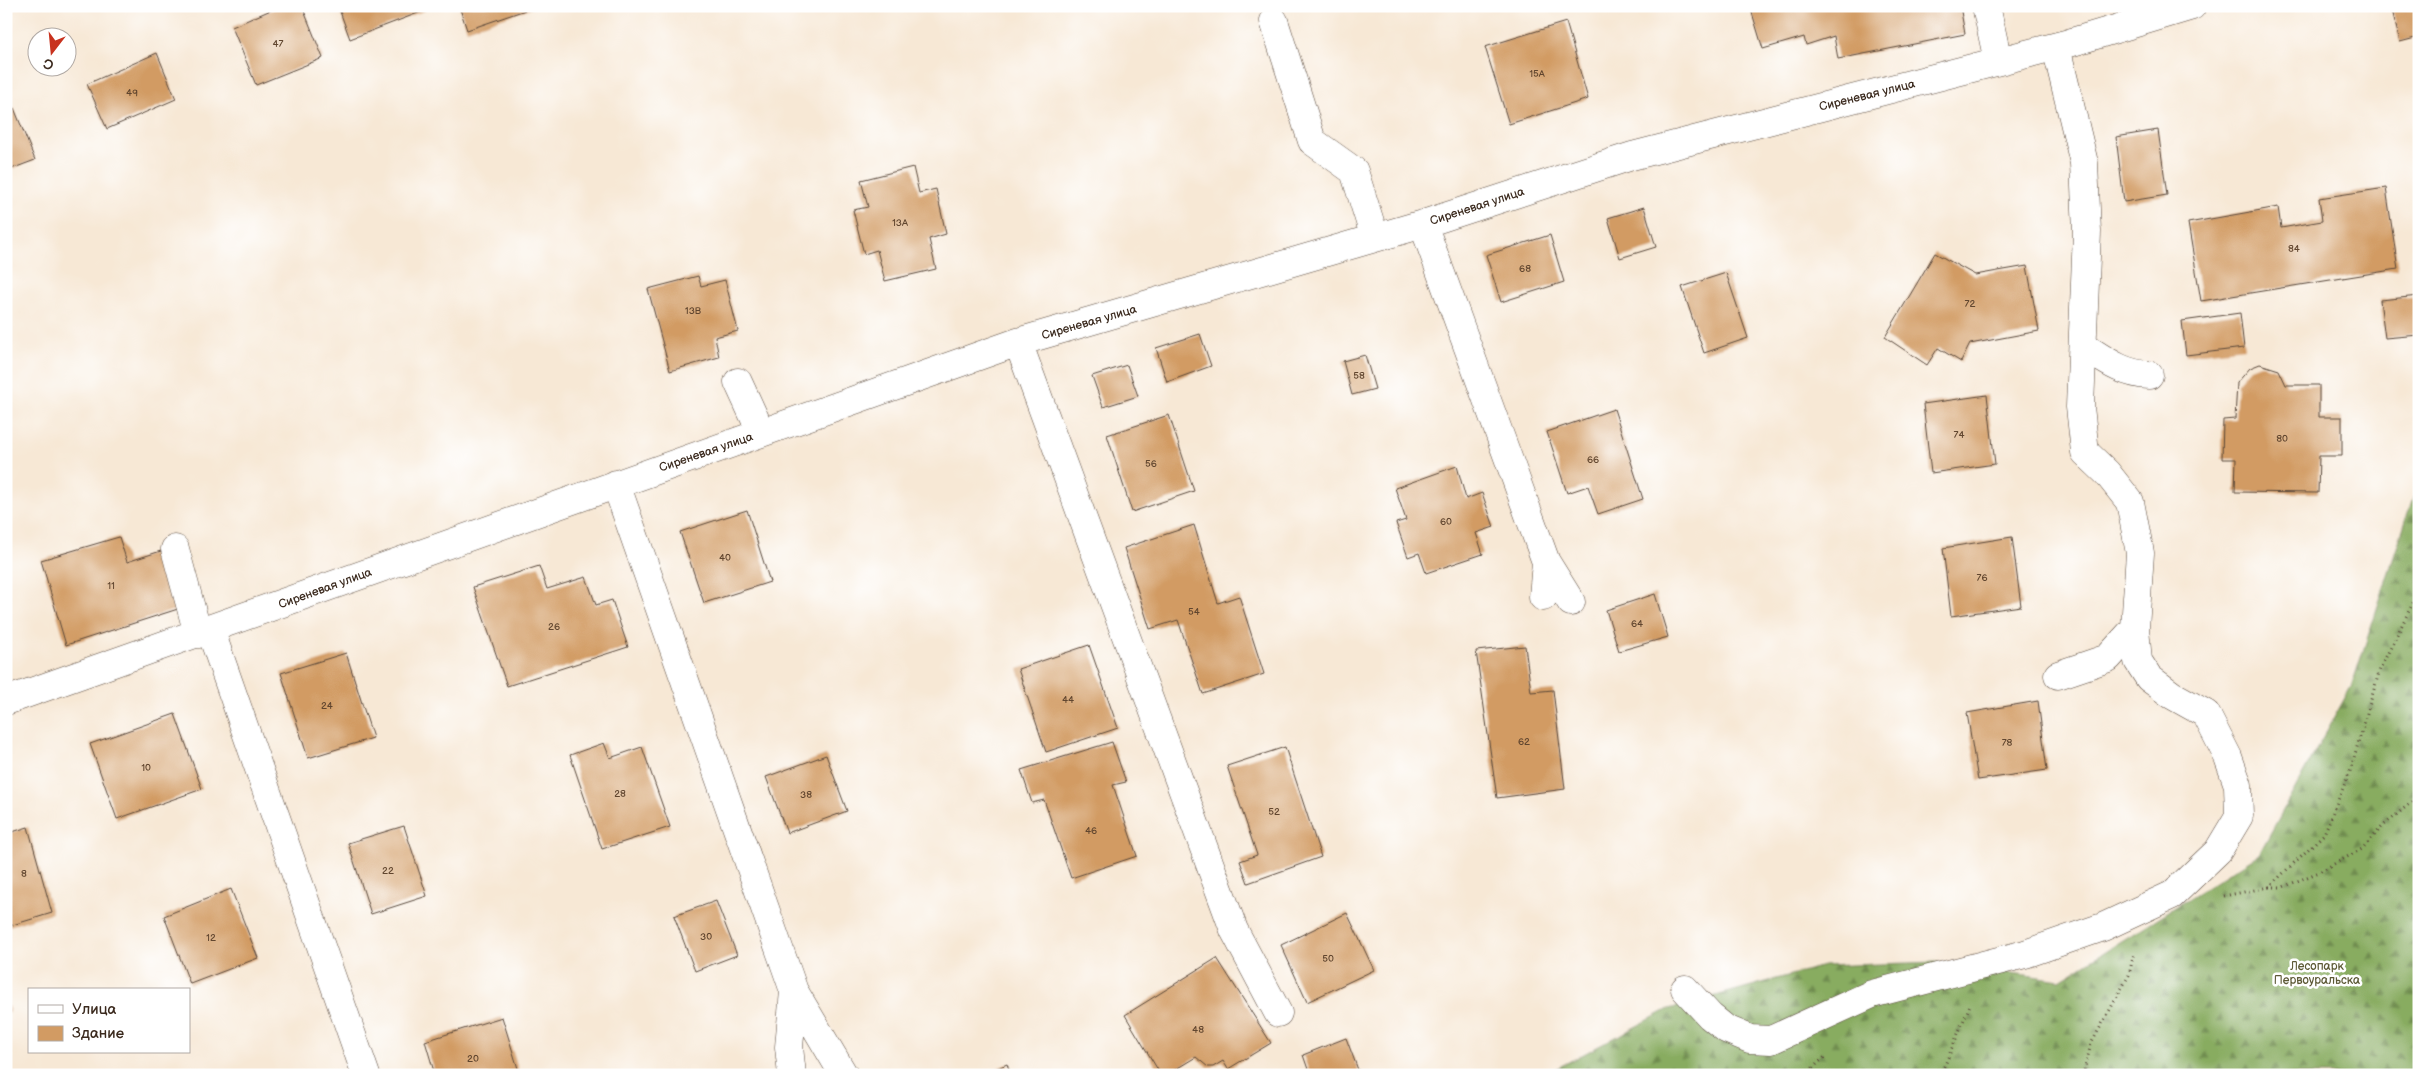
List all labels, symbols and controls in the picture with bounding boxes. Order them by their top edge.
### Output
north arrow [28,28,78,78]
house number: 47 [272,38,284,50]
text: С [41,54,56,74]
house number: 15А [1529,68,1546,80]
street label: Сиреневая улица [1818,76,1917,115]
house number: 49 [126,87,138,99]
street label: Сиреневая улица [1428,184,1526,229]
house number: 13А [892,217,909,229]
house number: 84 [2288,243,2300,255]
house number: 68 [1519,263,1531,275]
house number: 72 [1965,298,1976,310]
street label: Сиреневая улица [1040,302,1138,343]
house number: 13В [685,305,702,317]
house number: 58 [1353,370,1365,382]
street label: Сиреневая улица [657,429,755,476]
house number: 74 [1953,429,1965,441]
house number: 80 [2276,433,2288,445]
house number: 66 [1587,454,1599,466]
house number: 56 [1145,458,1157,470]
house number: 60 [1440,516,1452,528]
house number: 40 [719,552,731,564]
street label: Сиреневая улица [276,565,374,612]
house number: 76 [1976,572,1988,584]
house number: 11 [107,580,115,592]
house number: 54 [1188,606,1200,618]
house number: 64 [1631,618,1643,630]
house number: 26 [548,621,560,633]
house number: 44 [1062,694,1074,706]
house number: 24 [321,700,333,712]
house number: 62 [1518,736,1530,748]
house number: 78 [2002,737,2013,749]
house number: 10 [141,762,151,774]
house number: 28 [614,788,626,800]
house number: 38 [800,789,812,801]
house number: 52 [1268,806,1280,818]
house number: 46 [1085,825,1097,837]
house number: 22 [382,865,394,877]
house number: 8 [21,868,27,880]
house number: 30 [700,931,712,943]
house number: 12 [206,932,216,944]
house number: 50 [1322,953,1334,965]
park label: Лесопарк Первоуральска [2274,959,2360,988]
legend [28,988,190,1054]
text: Улица [72,1000,117,1019]
text: Здание [72,1024,124,1043]
house number: 48 [1192,1024,1204,1036]
house number: 20 [467,1053,479,1065]

